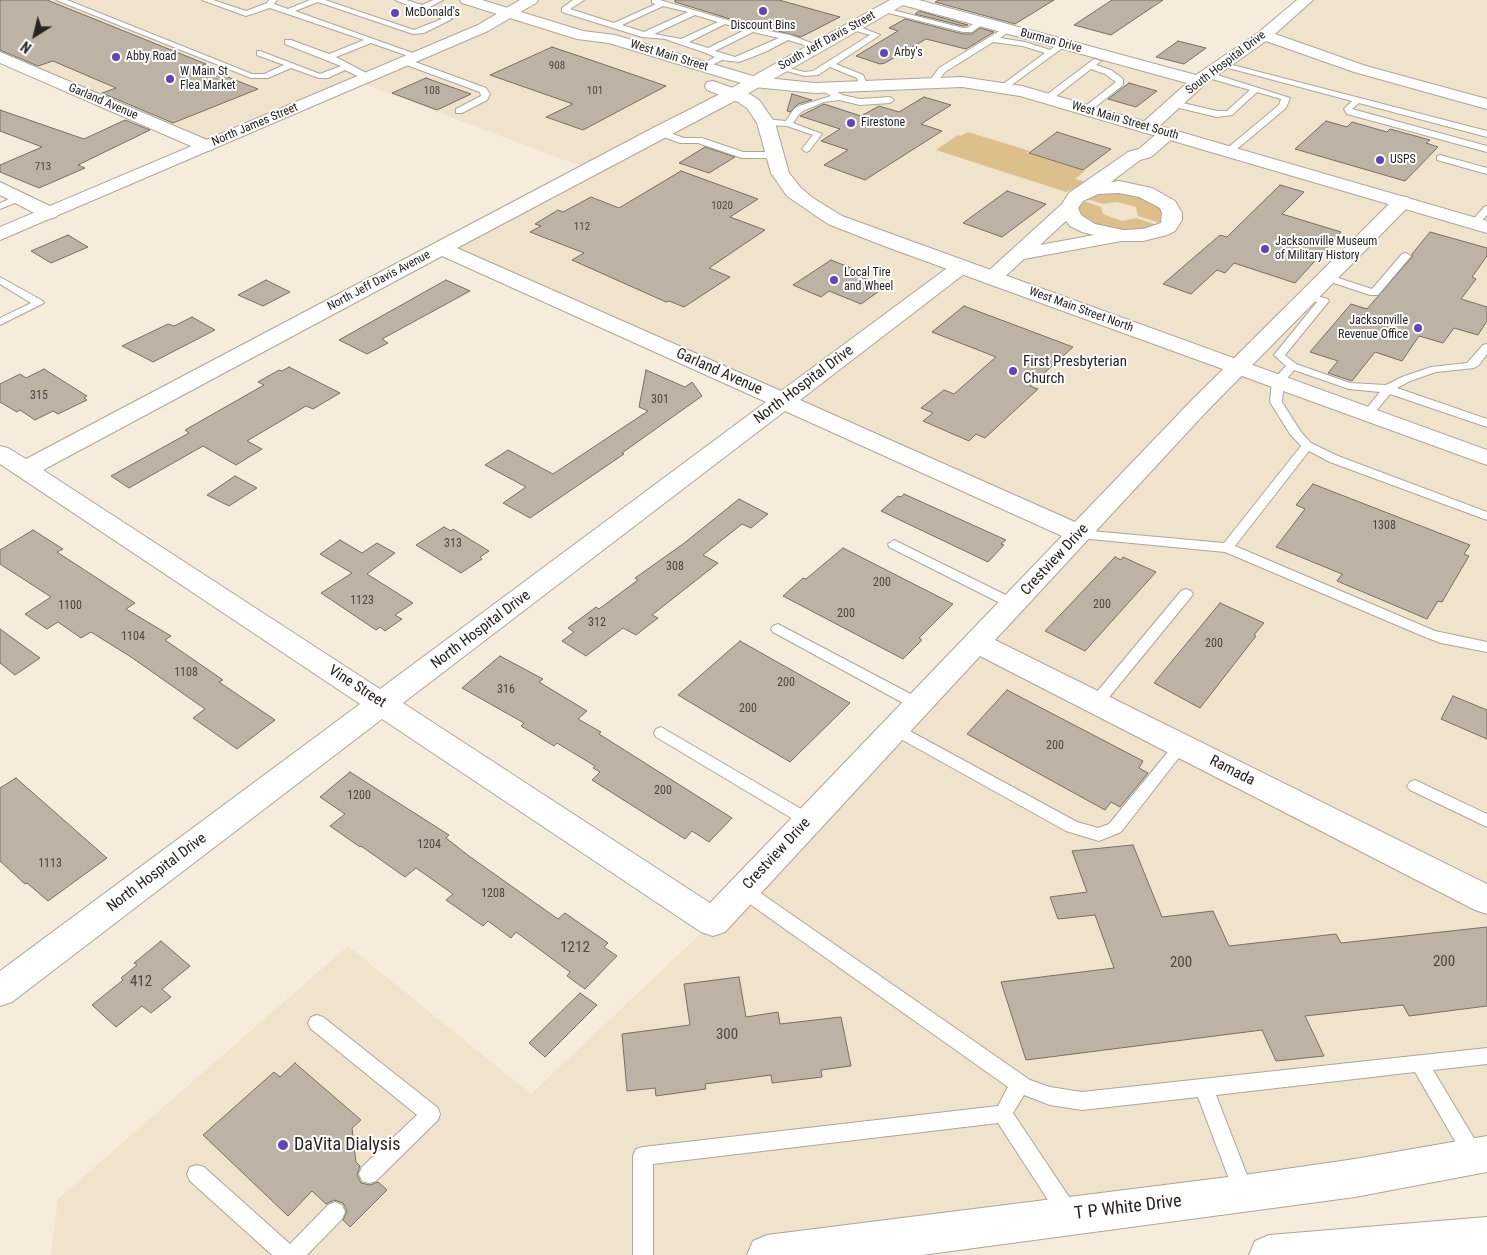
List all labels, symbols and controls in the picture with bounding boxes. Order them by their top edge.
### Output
marker: Discount Bins [757,5,769,17]
place label: McDonald's [405,6,460,20]
marker: McDonald's [389,7,401,19]
street label: South Jeff Davis Street [776,8,878,74]
north arrow [10,10,60,60]
place label: Discount Bins [730,19,796,33]
street label: Burman Drive [1019,26,1083,56]
street label: South Hospital Drive [1183,28,1269,98]
street label: West Main Street [628,37,710,75]
text: N [18,38,34,56]
place label: Arby's [894,46,923,60]
marker: Arby's [878,47,890,59]
place label: Abby Road [126,50,177,64]
marker: Abby Road [110,51,122,63]
house number: 908 [549,59,565,73]
place label: W Main St Flea Market [180,65,236,93]
marker: W Main St Flea Market [164,73,176,85]
street label: Garland Avenue [66,81,140,123]
house number: 108 [424,84,440,98]
house number: 101 [587,84,603,98]
street label: West Main Street South [1070,99,1180,143]
street label: North James Street [210,100,300,150]
place label: Firestone [861,116,905,130]
marker: Firestone [845,117,857,129]
place label: USPS [1390,153,1416,167]
marker: USPS [1374,154,1386,166]
house number: 713 [35,160,51,174]
house number: 1020 [711,199,733,213]
house number: 112 [574,220,590,234]
place label: Jacksonville Museum of Military History [1275,235,1377,263]
marker: Jacksonville Museum of Military History [1259,243,1271,255]
street label: North Jeff Davis Avenue [325,248,433,314]
place label: Local Tire and Wheel [844,266,893,294]
marker: Local Tire and Wheel [828,274,840,286]
street label: West Main Street North [1027,284,1135,336]
place label: Jacksonville Revenue Office [1338,314,1408,342]
marker: Jacksonville Revenue Office [1412,322,1424,334]
street label: North Hospital Drive [751,342,857,428]
street label: Garland Avenue [673,345,765,399]
place label: First Presbyterian Church [1023,353,1127,388]
marker: First Presbyterian Church [1007,365,1019,377]
house number: 315 [30,389,48,403]
house number: 301 [651,393,669,407]
house number: 1308 [1372,519,1396,533]
street label: Crestview Drive [1017,520,1093,600]
house number: 313 [444,537,462,551]
house number: 308 [666,560,684,574]
house number: 200 [873,576,891,590]
street label: North Hospital Drive [428,587,534,673]
house number: 1123 [350,594,374,608]
house number: 200 [1093,598,1111,612]
house number: 1100 [58,599,82,613]
house number: 200 [837,607,855,621]
house number: 312 [588,616,606,630]
house number: 1104 [121,630,145,644]
house number: 200 [1205,637,1223,651]
street label: Vine Street [325,662,389,712]
house number: 1108 [174,666,198,680]
house number: 200 [777,676,795,690]
house number: 316 [497,683,515,697]
house number: 200 [739,702,757,716]
house number: 200 [1046,739,1064,753]
street label: Ramada [1206,752,1258,790]
house number: 200 [654,784,672,798]
house number: 1200 [347,789,371,803]
street label: Crestview Drive [739,814,815,894]
street label: North Hospital Drive [104,830,210,916]
house number: 1204 [417,838,441,852]
house number: 1113 [38,857,62,871]
house number: 1208 [481,887,505,901]
house number: 1212 [560,939,590,957]
house number: 200 [1433,953,1455,971]
house number: 200 [1170,954,1192,972]
house number: 412 [130,973,152,991]
house number: 300 [716,1026,738,1044]
place label: DaVita Dialysis [294,1134,400,1156]
marker: DaVita Dialysis [276,1138,290,1152]
street label: T P White Drive [1073,1191,1183,1225]

